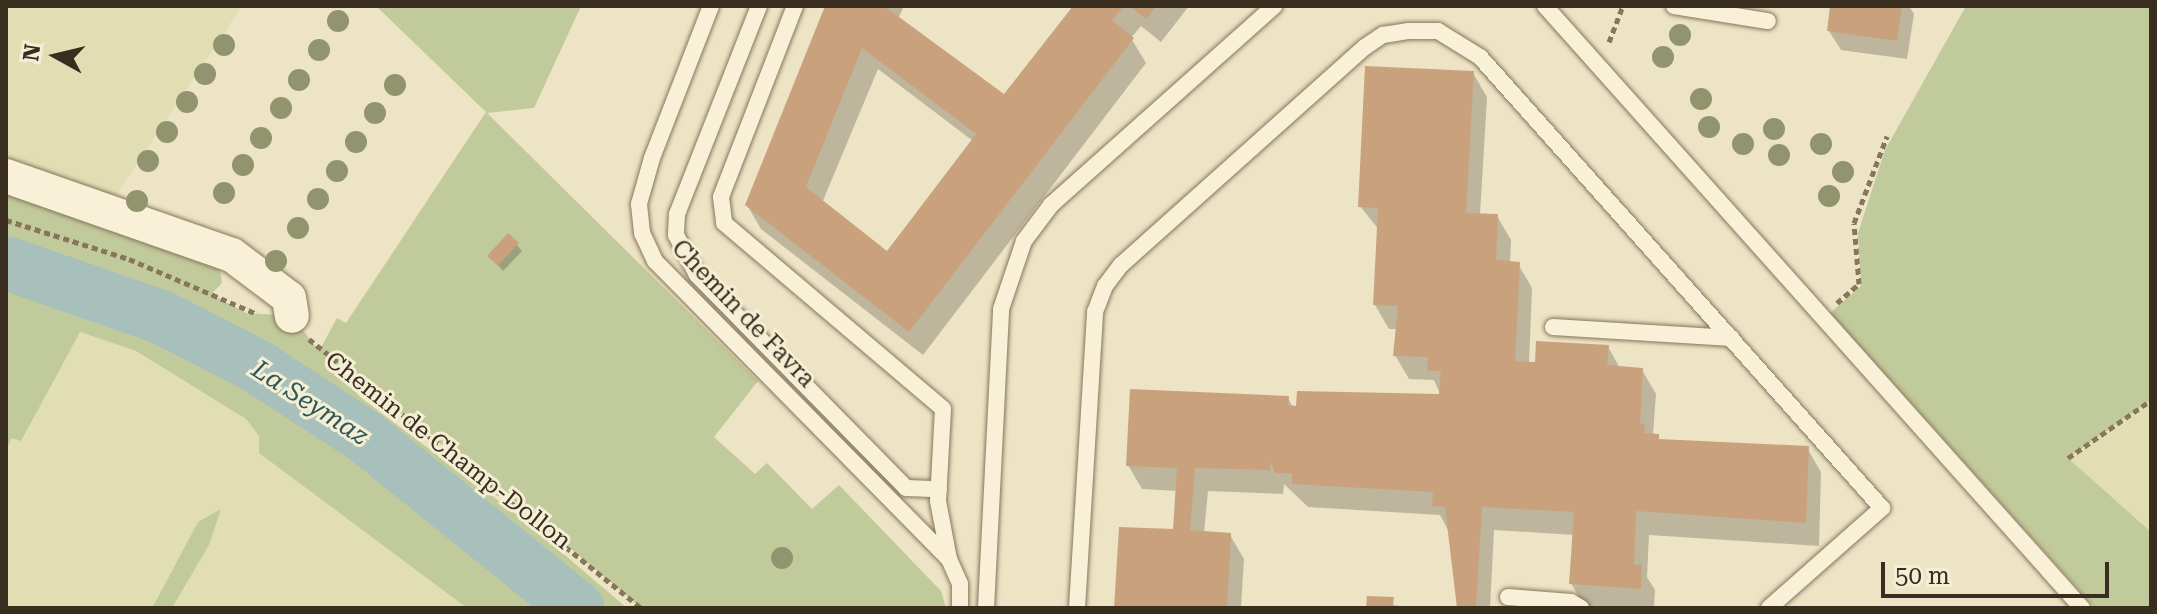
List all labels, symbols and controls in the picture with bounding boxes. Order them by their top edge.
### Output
north arrow [16,16,96,96]
text: N [18,42,45,63]
street label: Chemin de Favra [665,234,821,394]
street label: Chemin de Champ-Dollon [319,346,577,556]
water label: La Seymaz [246,354,374,452]
scale bar [1885,546,2113,596]
text: 50 m [1895,562,1950,590]

